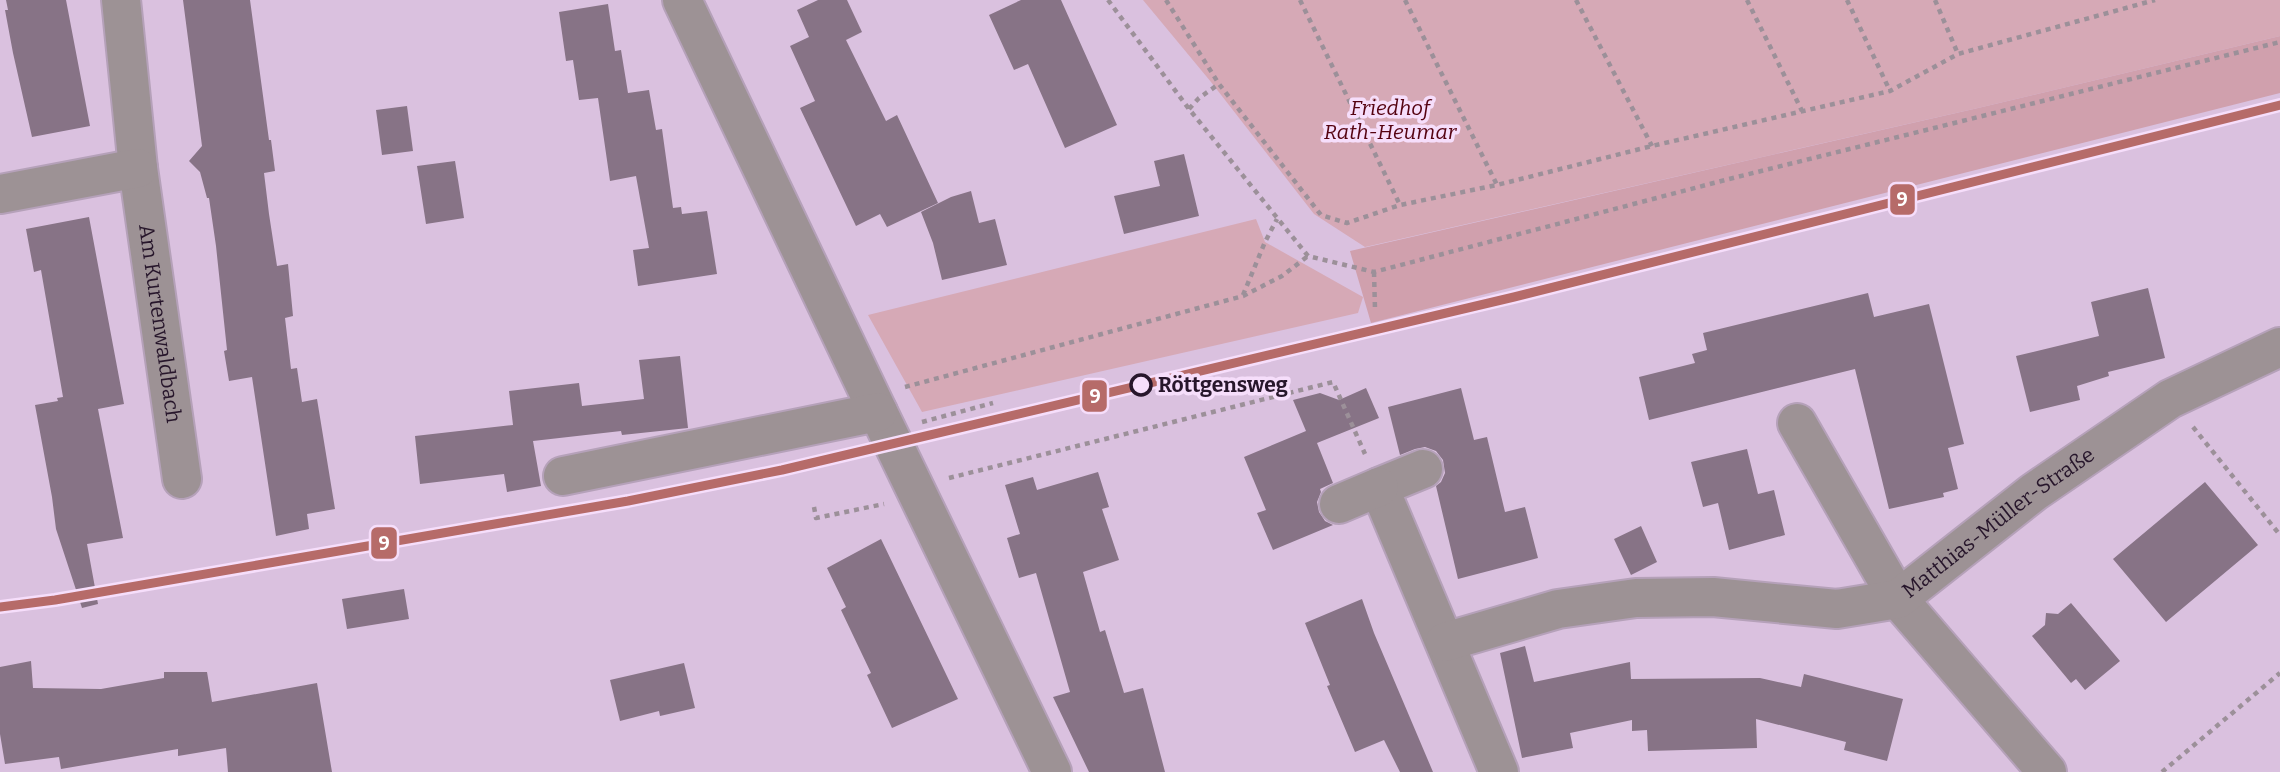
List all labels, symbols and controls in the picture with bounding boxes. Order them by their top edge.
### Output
park label: Friedhof Rath-Heumar [1324,95,1458,145]
line badge: 9 [1889,183,1916,216]
text: 9 [1896,188,1908,211]
street label: Am Kurtenwaldbach [133,223,187,425]
place label: Röttgensweg [1158,372,1288,398]
marker: Röttgensweg [1130,374,1152,396]
line badge: 9 [1081,379,1108,413]
text: 9 [1089,385,1101,408]
street label: Matthias-Müller-Straße [1897,442,2099,604]
line badge: 9 [370,526,398,560]
text: 9 [378,532,390,555]

